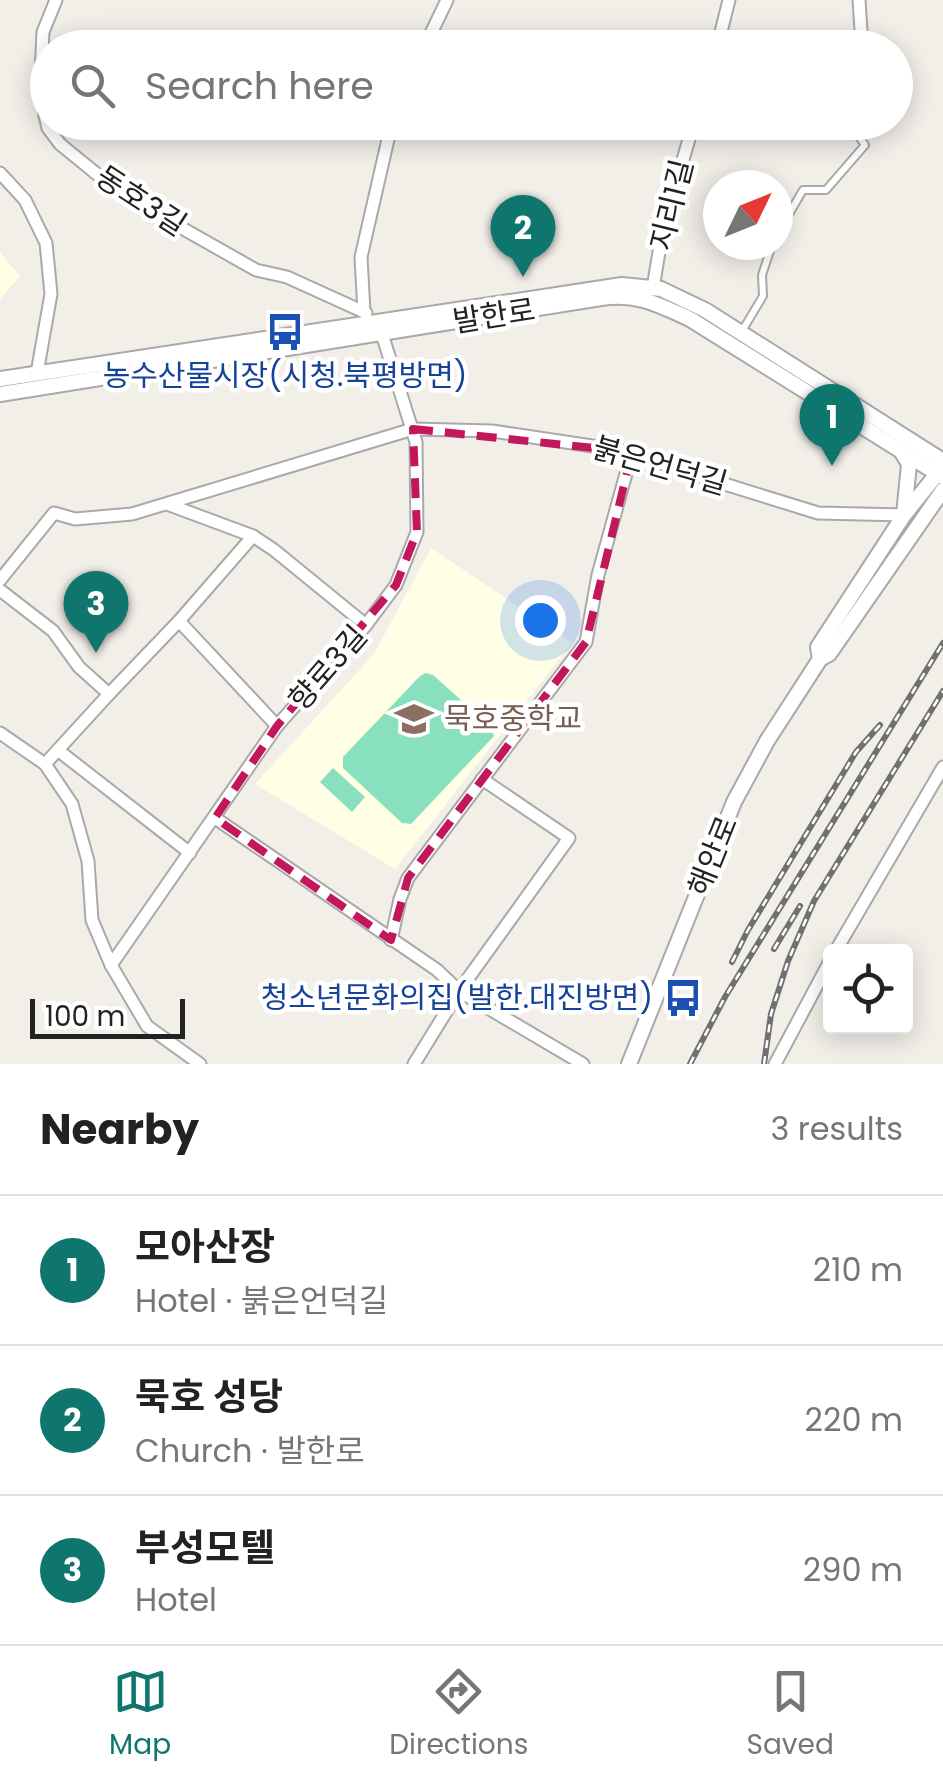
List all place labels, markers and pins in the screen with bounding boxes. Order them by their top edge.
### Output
pin: 2 [490,194,556,277]
bus stop icon: 농수산물시장(시청.북평방면) [264,311,306,353]
place label: 농수산물시장(시청.북평방면) [103,354,467,397]
pin: 1 [800,384,864,466]
pin: 3 [64,570,128,653]
place label: 묵호중학교 [444,697,582,740]
school or university icon: 묵호중학교 [393,698,435,740]
place label: 청소년문화의집(발한.대진방면) [261,976,653,1019]
bus stop icon: 청소년문화의집(발한.대진방면) [662,977,704,1019]

